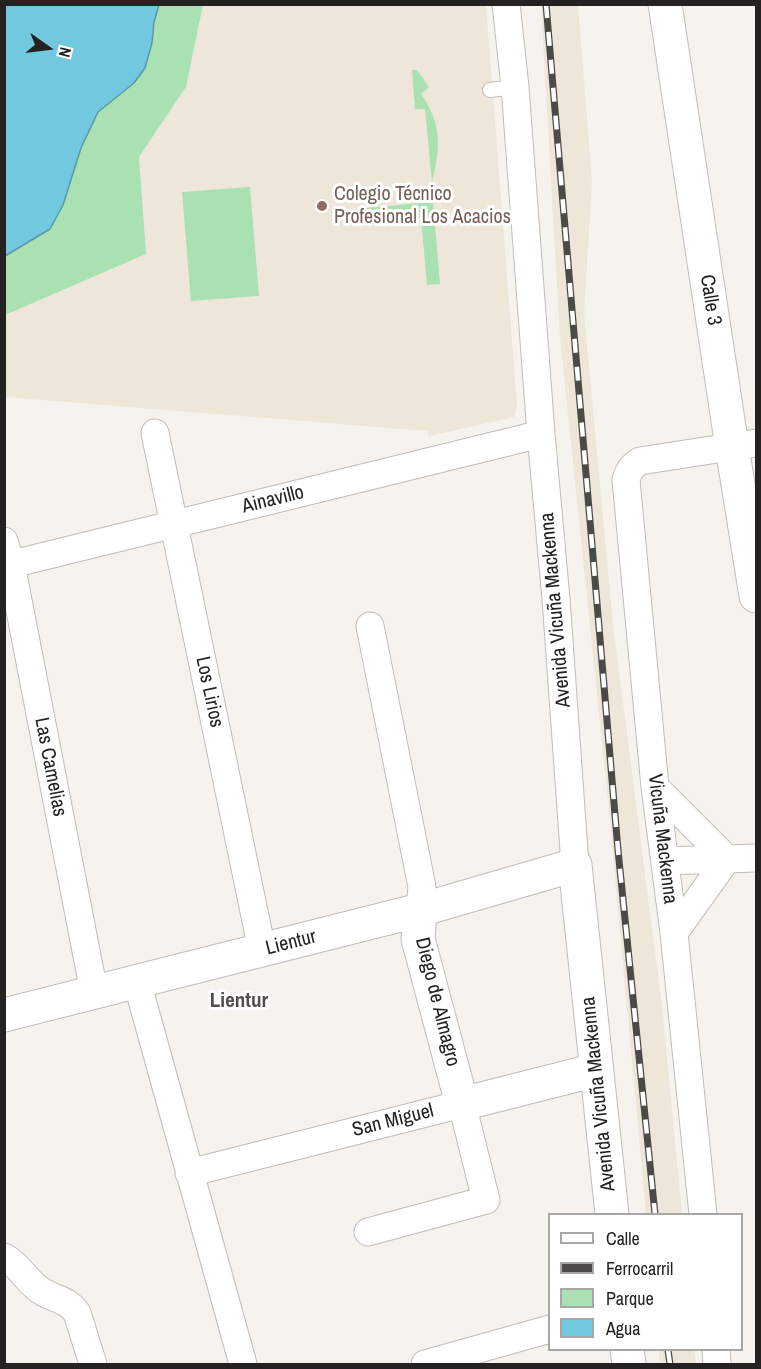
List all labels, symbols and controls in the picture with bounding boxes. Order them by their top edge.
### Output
north arrow [18,18,78,78]
text: N [54,45,77,60]
place label: Colegio Técnico Profesional Los Acacios [334,183,511,230]
marker: Colegio Técnico Profesional Los Acacios [315,199,329,213]
street label: Calle 3 [694,273,726,327]
street label: Ainavillo [240,481,306,519]
street label: Avenida Vicuña Mackenna [536,512,576,708]
street label: Los Lirios [190,654,228,730]
street label: Las Camelias [29,716,71,818]
street label: Vicuña Mackenna [642,773,682,905]
street label: Lientur [263,925,319,961]
street label: Diego de Almagro [409,935,465,1069]
district label: Lientur [210,988,268,1014]
street label: Avenida Vicuña Mackenna [577,996,621,1192]
street label: San Miguel [350,1099,436,1143]
legend [548,1213,743,1351]
text: Calle [606,1226,640,1251]
text: Ferrocarril [606,1256,673,1281]
text: Parque [606,1286,654,1311]
text: Agua [606,1316,640,1341]

